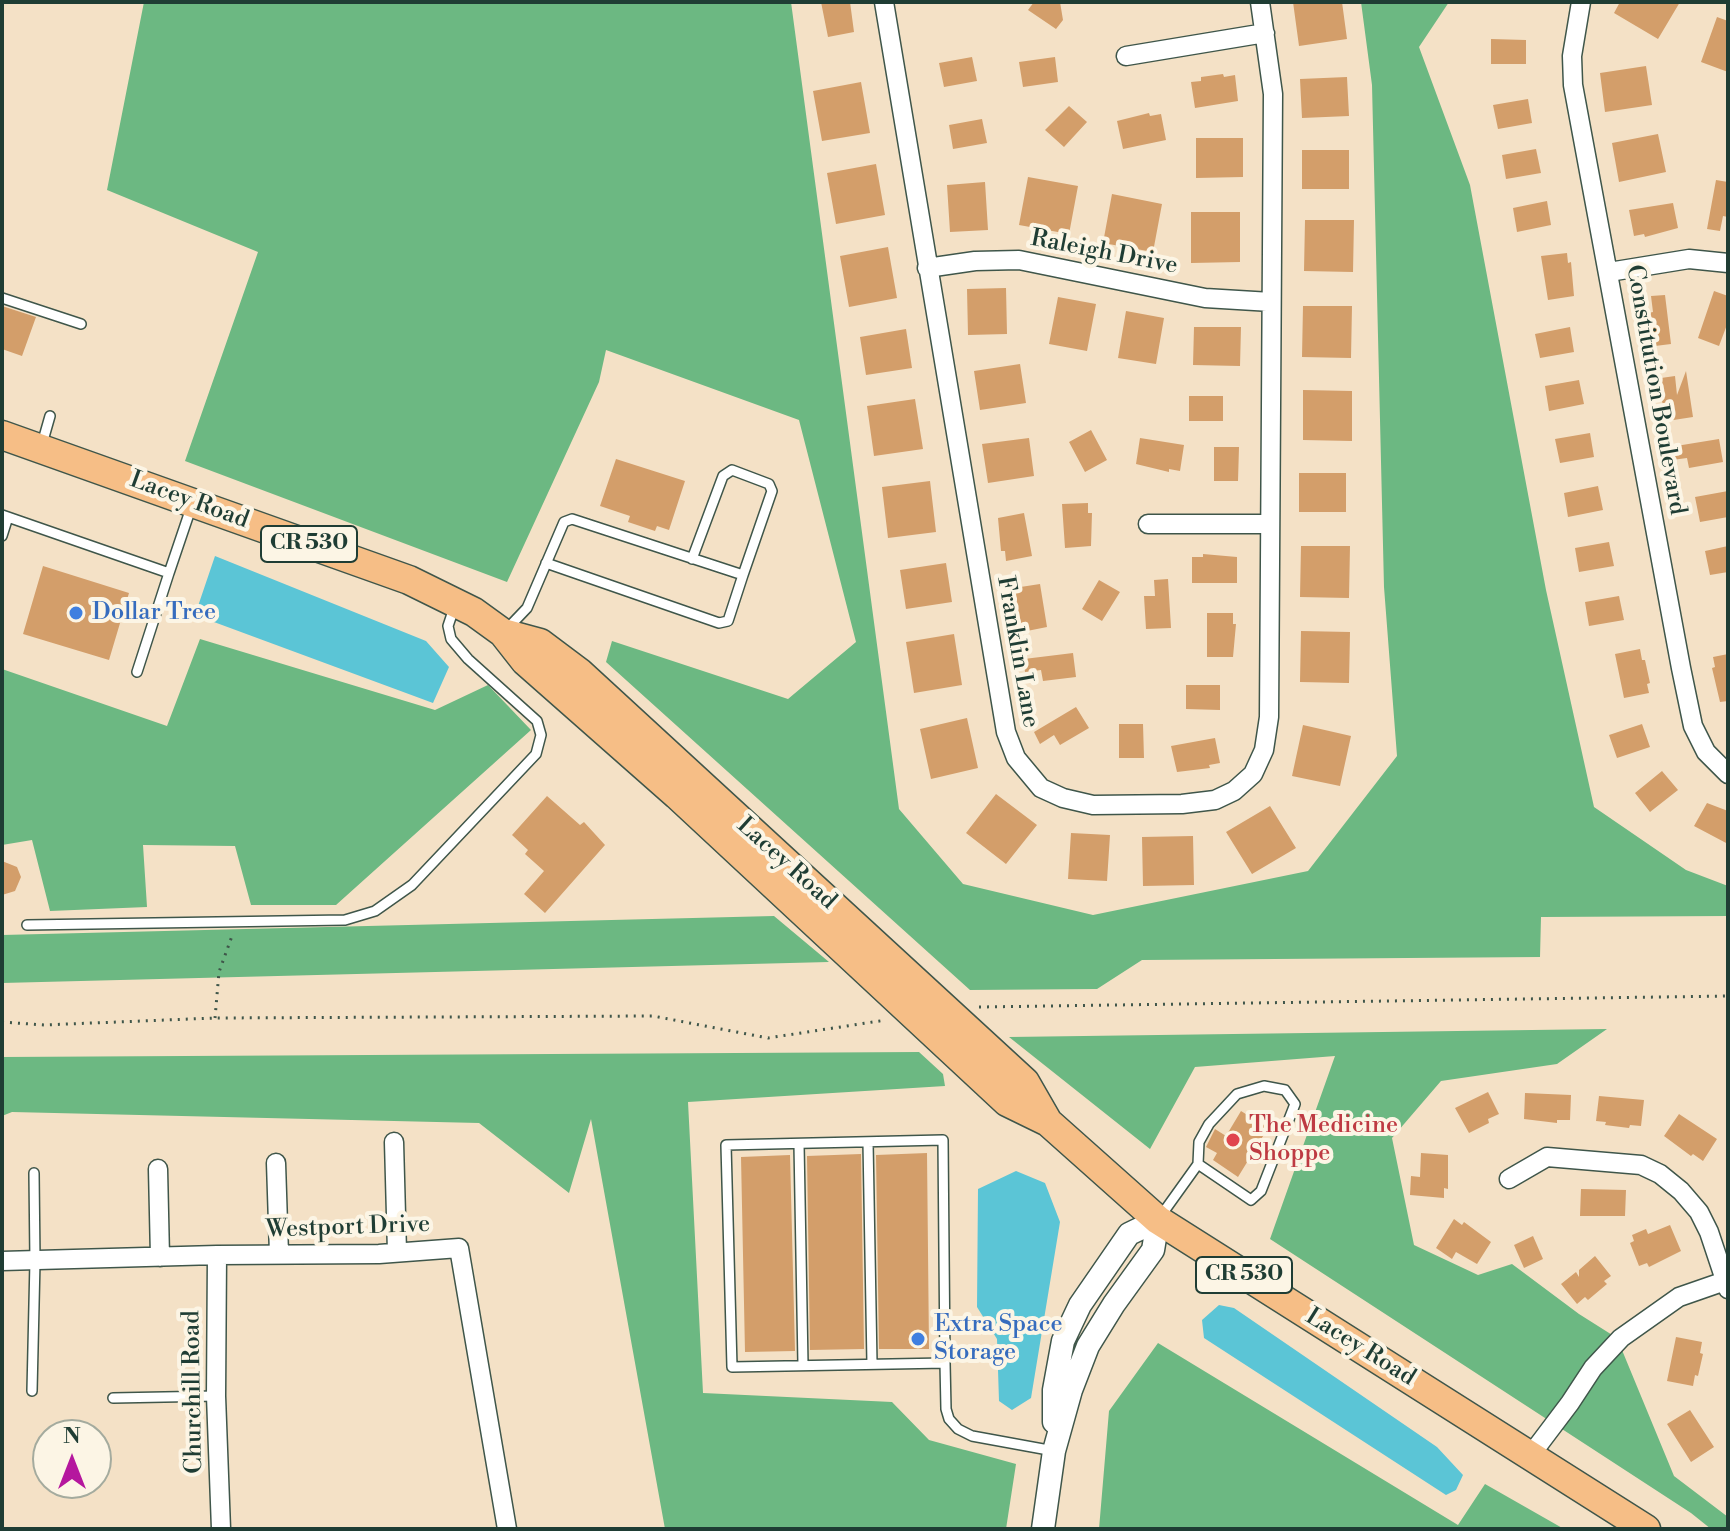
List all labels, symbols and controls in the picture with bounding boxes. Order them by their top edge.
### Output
street label: Raleigh Drive [1028,225,1180,281]
street label: Constitution Boulevard [1619,263,1691,517]
street label: Lacey Road [126,466,252,536]
road number: CR 530 [261,526,357,562]
street label: Franklin Lane [989,574,1045,730]
place label: Dollar Tree [92,599,216,627]
marker: Dollar Tree [67,604,85,622]
street label: Lacey Road [730,812,842,916]
place label: The Medicine Shoppe [1249,1112,1398,1168]
marker: The Medicine Shoppe [1224,1131,1242,1149]
street label: Westport Drive [265,1211,431,1245]
road number: CR 530 [1196,1257,1292,1293]
street label: Lacey Road [1300,1303,1420,1393]
street label: Churchill Road [178,1310,210,1474]
place label: Extra Space Storage [934,1311,1063,1367]
marker: Extra Space Storage [909,1330,927,1348]
north arrow [32,1419,112,1499]
text: N [63,1423,81,1450]

